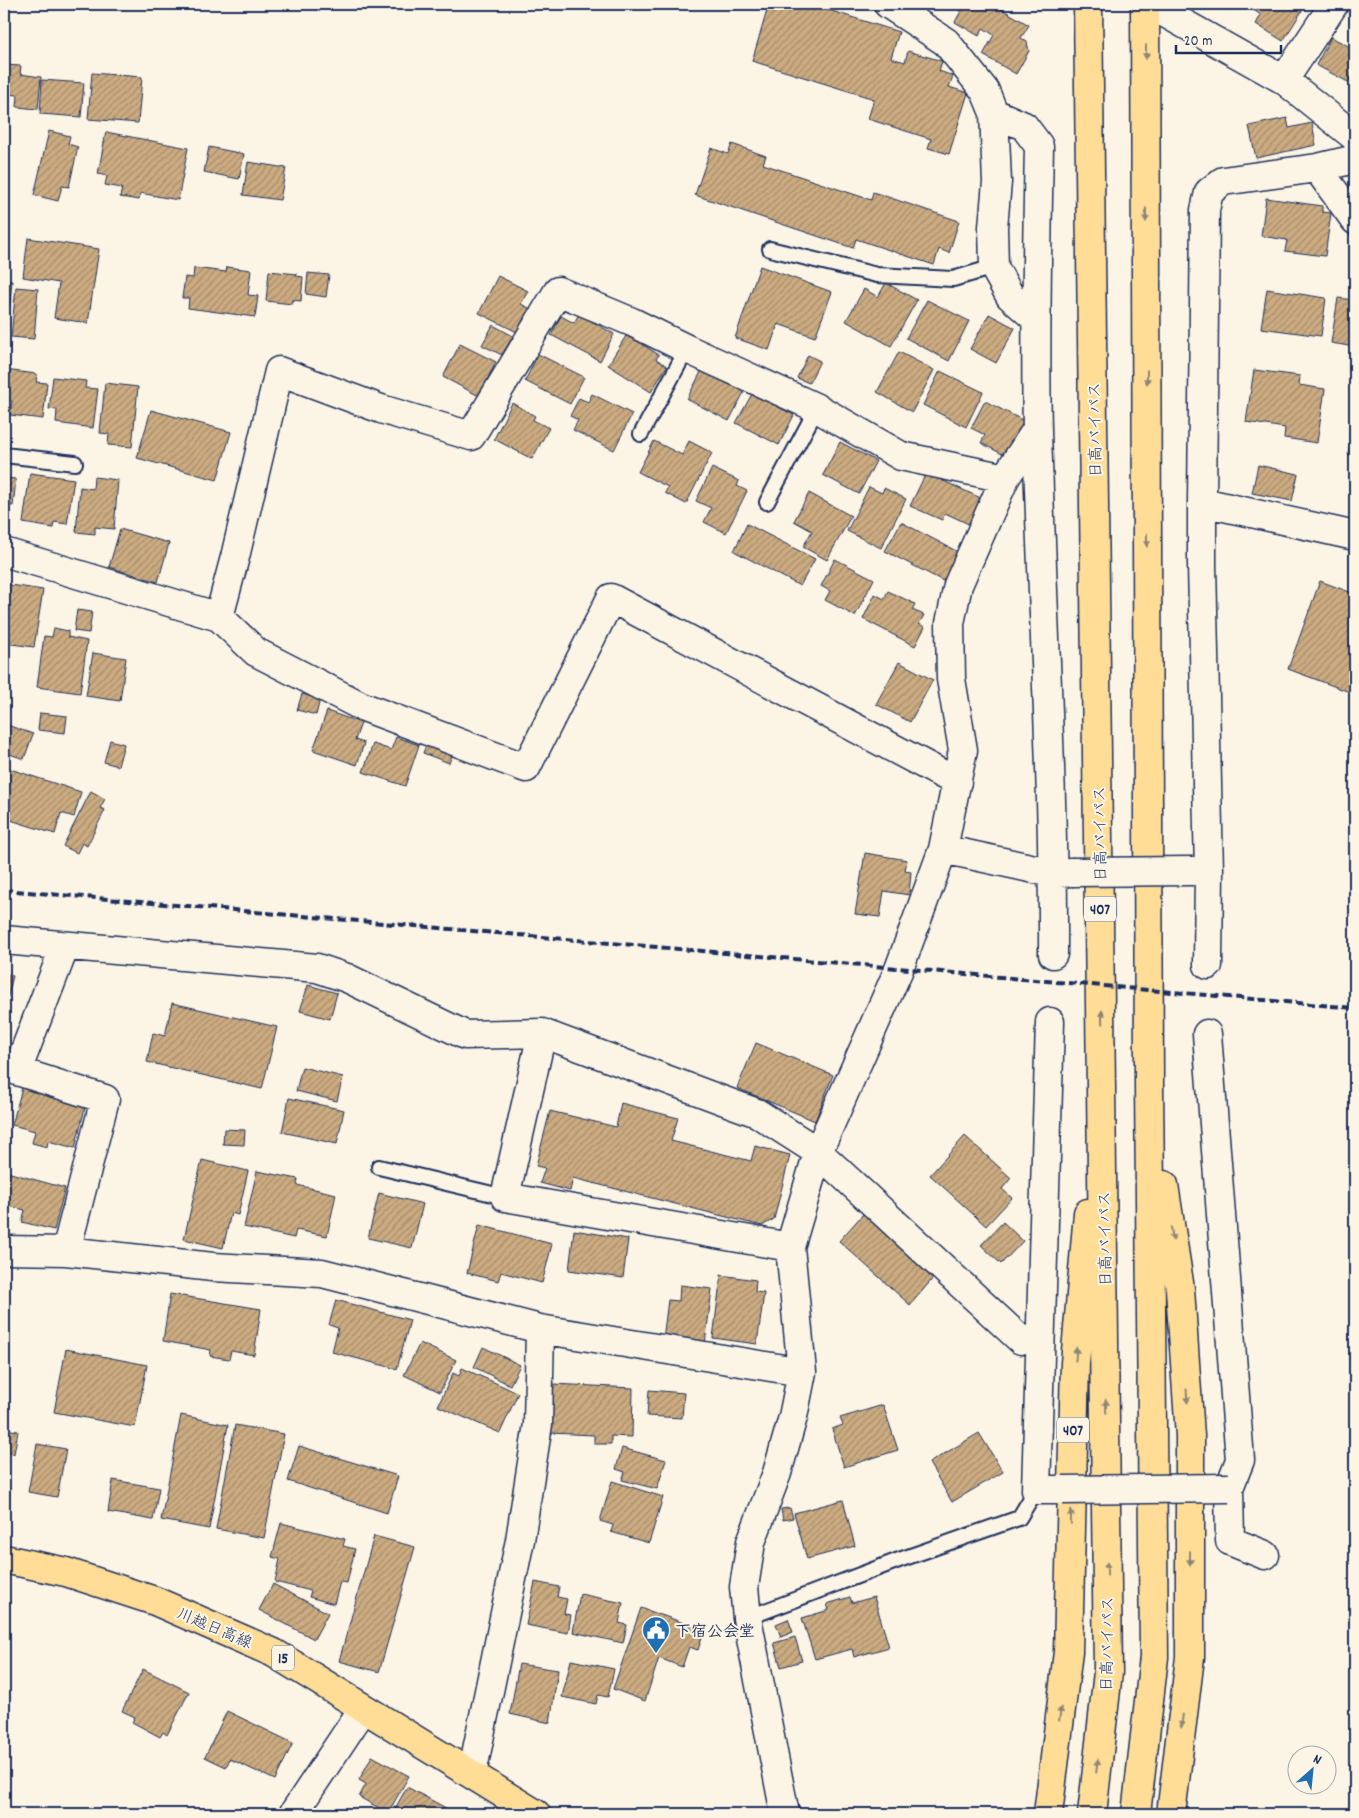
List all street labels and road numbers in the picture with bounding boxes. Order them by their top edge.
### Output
street label: 日高バイパス [1084,382,1109,478]
street label: 日高バイパス [1089,786,1114,882]
road number: 407 [1084,896,1116,922]
street label: 日高バイパス [1094,1191,1119,1287]
road number: 407 [1057,1418,1089,1442]
street label: 日高バイパス [1096,1596,1121,1692]
street label: 川越日高線 [173,1603,255,1656]
road number: 15 [272,1646,294,1670]

